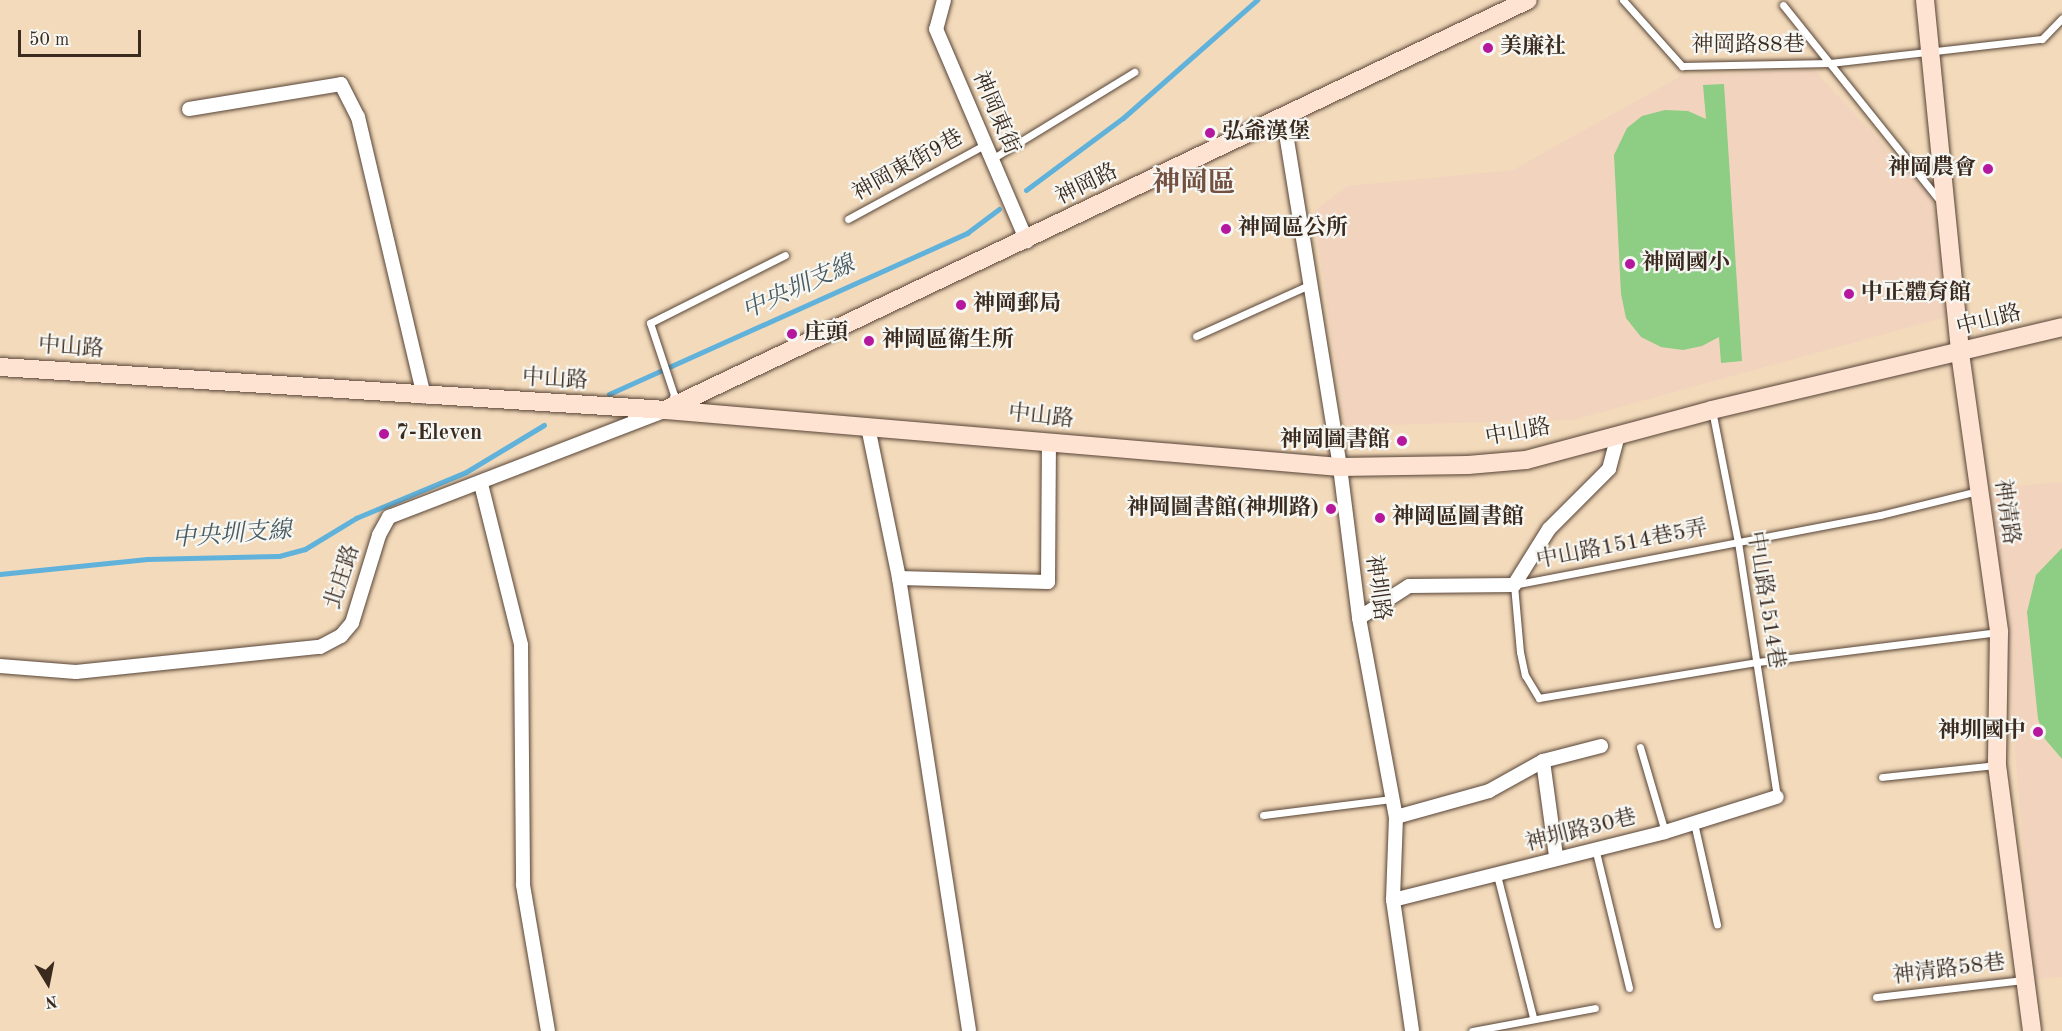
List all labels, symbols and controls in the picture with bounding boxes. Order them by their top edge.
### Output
scale bar [21,18,144,56]
text: 50 m [29,31,69,49]
street label: 神岡路88巷 [1691,33,1805,59]
place label: 美廉社 [1500,35,1566,61]
marker: 美廉社 [1481,41,1495,55]
street label: 神岡東街 [966,67,1024,159]
place label: 弘爺漢堡 [1222,120,1310,146]
street label: 神岡東街9巷 [848,125,968,207]
marker: 弘爺漢堡 [1203,126,1217,140]
place label: 神岡農會 [1888,156,1976,182]
street label: 神岡路 [1052,159,1122,211]
marker: 神岡農會 [1981,162,1995,176]
district label: 神岡區 [1152,167,1236,201]
place label: 神岡區公所 [1238,216,1348,242]
marker: 神岡區公所 [1219,222,1233,236]
water label: 中央圳支線 [738,251,860,327]
place label: 神岡國小 [1642,251,1730,277]
marker: 神岡國小 [1623,257,1637,271]
place label: 中正體育館 [1861,281,1971,307]
marker: 中正體育館 [1842,287,1856,301]
place label: 神岡郵局 [973,292,1061,318]
marker: 神岡郵局 [954,298,968,312]
street label: 中山路 [1954,300,2024,342]
place label: 庄頭 [804,321,848,347]
marker: 庄頭 [785,327,799,341]
place label: 神岡區衛生所 [882,328,1014,354]
marker: 神岡區衛生所 [860,332,878,350]
street label: 中山路 [37,333,105,363]
street label: 中山路 [521,365,589,395]
street label: 中山路 [1007,400,1075,434]
street label: 中山路 [1483,414,1553,452]
place label: 7-Eleven [396,421,482,447]
marker: 7-Eleven [377,427,391,441]
place label: 神岡圖書館 [1280,428,1390,454]
marker: 神岡圖書館 [1395,434,1409,448]
street label: 神清路 [1988,477,2024,547]
place label: 神岡圖書館(神圳路) [1127,496,1319,522]
marker: 神岡圖書館(神圳路) [1324,502,1338,516]
place label: 神岡區圖書館 [1392,505,1524,531]
marker: 神岡區圖書館 [1373,511,1387,525]
street label: 中山路1514巷5弄 [1534,515,1710,575]
water label: 中央圳支線 [171,517,293,555]
street label: 中山路1514巷 [1741,529,1789,671]
street label: 北庄路 [320,542,366,612]
street label: 神圳路 [1359,553,1395,623]
place label: 神圳國中 [1938,719,2026,745]
marker: 神圳國中 [2031,725,2045,739]
street label: 神圳路30巷 [1523,804,1639,858]
street label: 神清路58巷 [1891,950,2007,990]
north arrow [18,953,78,1013]
text: N [44,992,59,1010]

